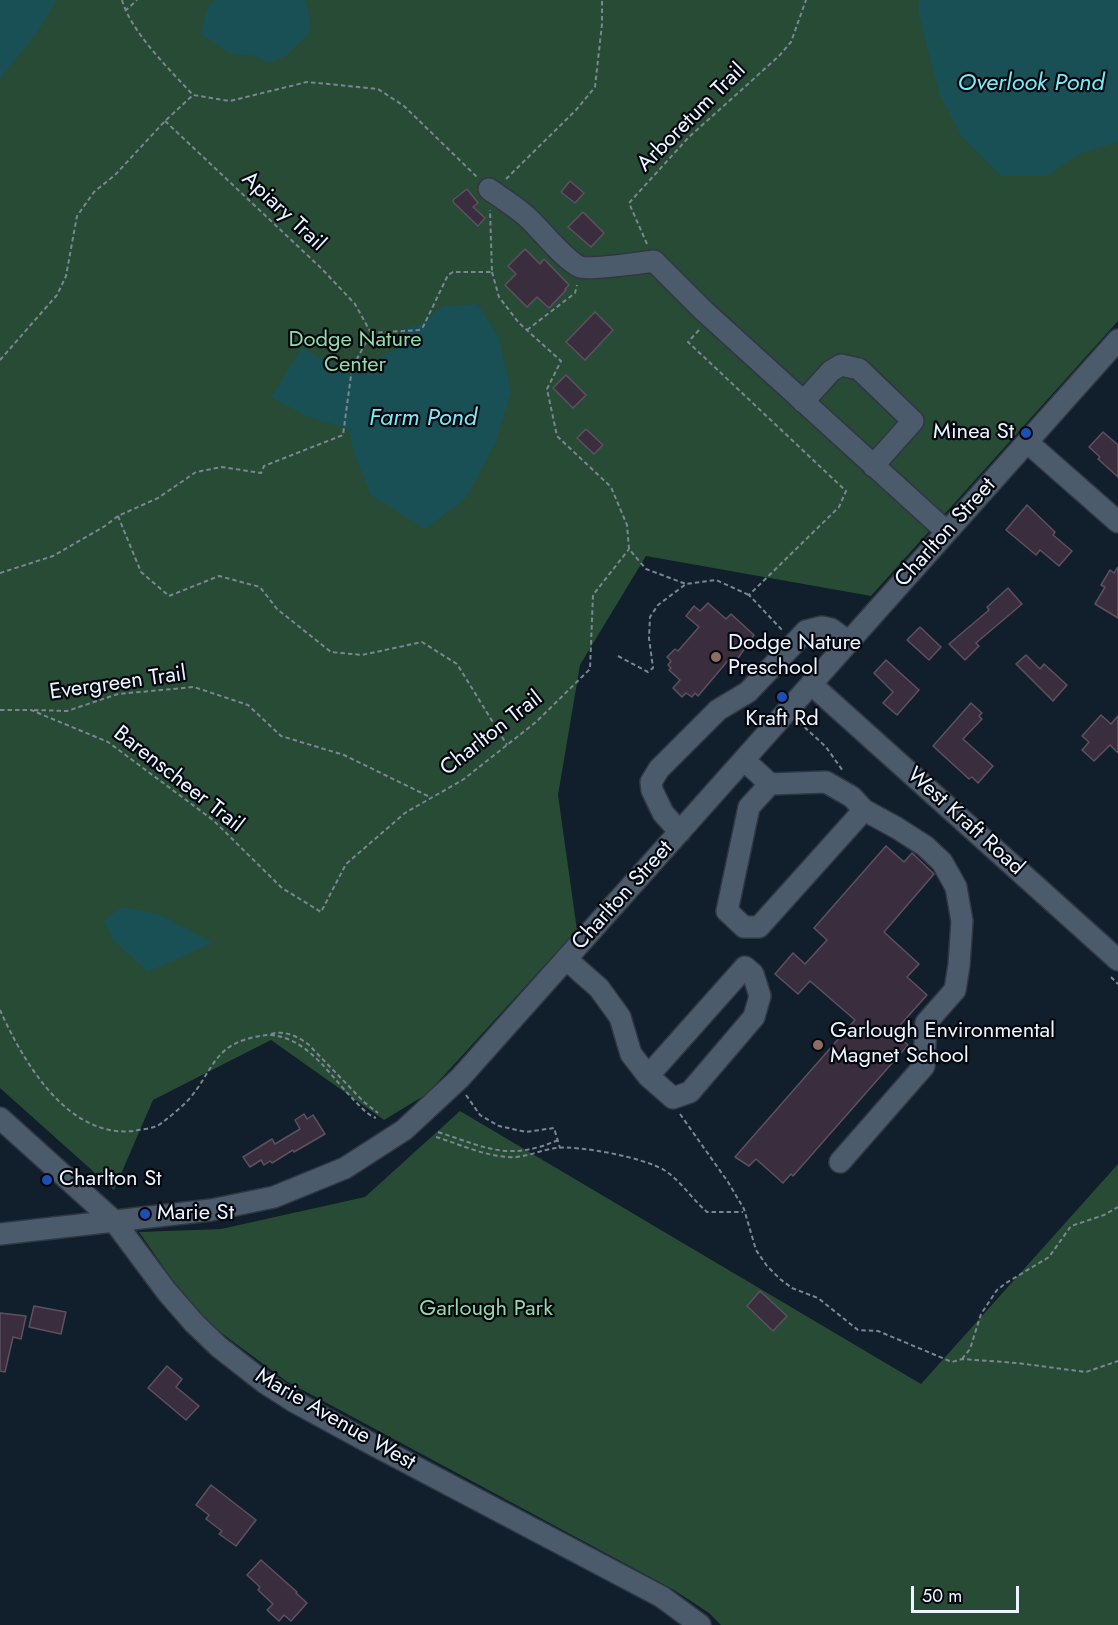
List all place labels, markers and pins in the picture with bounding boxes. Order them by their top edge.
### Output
place label: Minea St [933,420,1014,446]
marker: Minea St [1019,426,1033,440]
place label: Dodge Nature Preschool [728,631,861,682]
marker: Dodge Nature Preschool [709,650,723,664]
marker: Kraft Rd [775,690,789,704]
place label: Kraft Rd [745,707,819,733]
place label: Garlough Environmental Magnet School [830,1019,1055,1070]
marker: Garlough Environmental Magnet School [811,1038,825,1052]
place label: Charlton St [59,1167,162,1193]
marker: Charlton St [40,1173,54,1187]
place label: Marie St [157,1201,234,1227]
marker: Marie St [138,1207,152,1221]

